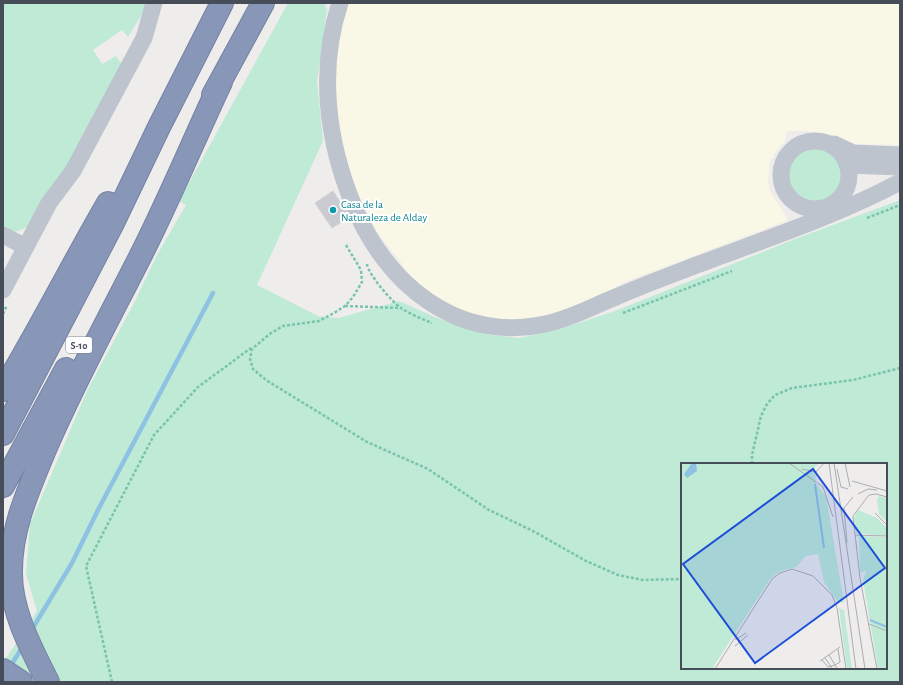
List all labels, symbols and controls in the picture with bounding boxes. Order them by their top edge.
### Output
place label: Casa de la Naturaleza de Alday [341,199,427,223]
marker: Casa de la Naturaleza de Alday [328,205,338,215]
road number: S-10 [66,337,92,353]
inset map [681,463,887,669]

